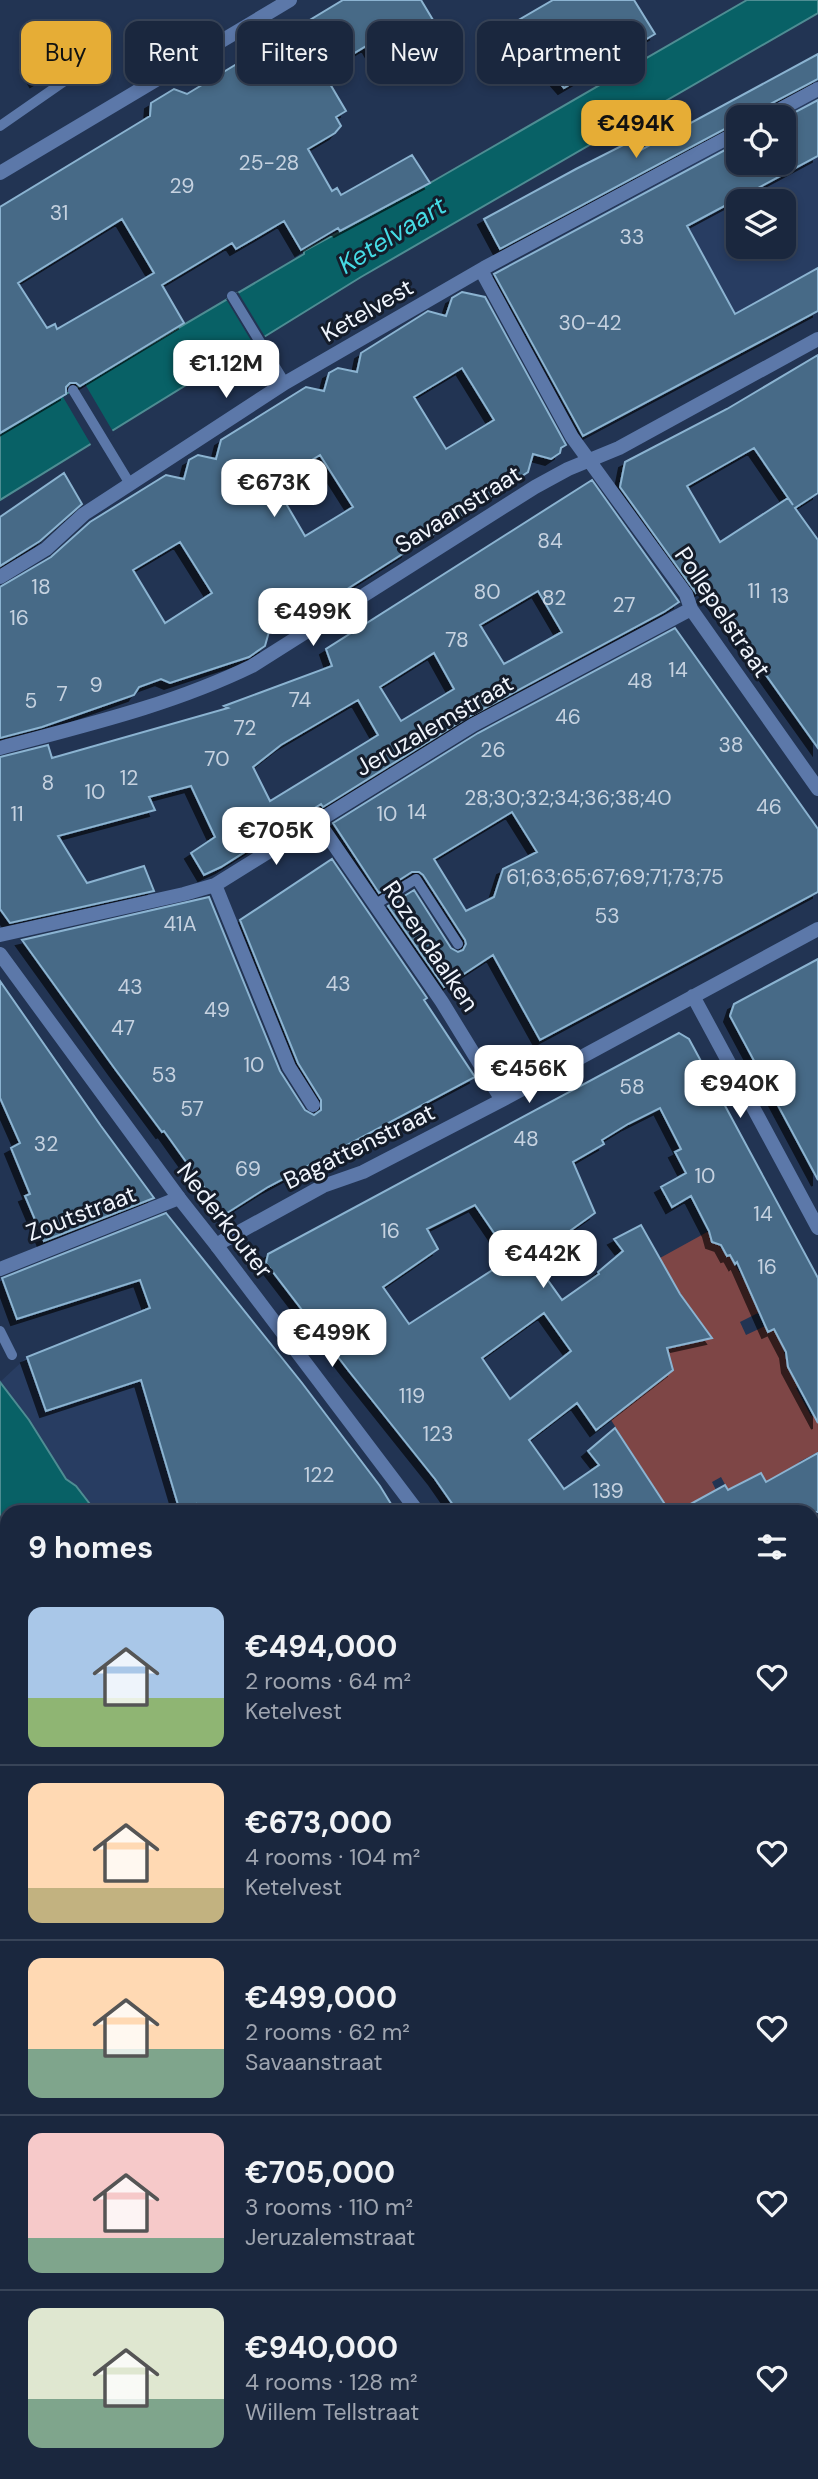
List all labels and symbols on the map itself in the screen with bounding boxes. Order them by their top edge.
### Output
pin: €494K [587,100,685,160]
house number: 25-28 [239,149,299,177]
house number: 29 [169,172,195,200]
water label: Ketelvaart [331,188,453,282]
house number: 31 [50,199,68,227]
house number: 33 [620,223,644,251]
street label: Ketelvest [315,271,419,349]
house number: 30-42 [559,309,621,337]
pin: €1.12M [169,340,283,400]
street label: Savaanstraat [389,458,527,560]
pin: €673K [225,460,323,519]
house number: 84 [537,527,563,555]
street label: Pollepelstraat [668,541,778,683]
house number: 18 [31,573,51,601]
house number: 11 [747,577,761,605]
house number: 80 [473,578,501,606]
house number: 13 [771,582,789,610]
house number: 82 [542,584,566,612]
pin: €499K [264,588,362,648]
house number: 27 [613,591,635,619]
house number: 16 [9,604,29,632]
house number: 78 [445,626,469,654]
house number: 14 [668,656,688,684]
street label: Jeruzalemstraat [349,667,519,783]
house number: 48 [627,667,653,695]
house number: 9 [89,671,103,699]
house number: 7 [56,680,68,708]
house number: 74 [289,686,312,714]
house number: 5 [25,687,37,715]
house number: 46 [555,703,581,731]
house number: 72 [234,714,256,742]
house number: 38 [718,731,744,759]
house number: 26 [480,736,506,764]
house number: 70 [204,745,230,773]
house number: 12 [120,764,138,792]
house number: 8 [42,769,54,797]
house number: 10 [85,778,105,806]
house number: 28;30;32;34;36;38;40 [464,784,672,812]
house number: 46 [756,793,782,821]
house number: 14 [407,798,427,826]
house number: 11 [10,800,24,828]
house number: 10 [377,800,397,828]
pin: €705K [227,808,325,867]
house number: 61;63;65;67;69;71;73;75 [506,863,724,891]
street label: Rozendaalken [376,875,486,1017]
house number: 53 [594,902,620,930]
house number: 41A [163,910,197,938]
house number: 43 [325,970,351,998]
house number: 43 [117,973,143,1001]
house number: 49 [204,996,230,1024]
house number: 47 [111,1014,135,1042]
pin: €456K [480,1046,578,1105]
house number: 10 [244,1051,264,1079]
pin: €940K [691,1060,789,1120]
house number: 53 [151,1061,177,1089]
house number: 58 [619,1073,645,1101]
house number: 57 [180,1095,204,1123]
street label: Bagattenstraat [278,1096,440,1196]
house number: 48 [513,1125,539,1153]
house number: 32 [34,1130,58,1158]
house number: 69 [235,1155,261,1183]
street label: Nederkouter [170,1156,280,1284]
house number: 10 [695,1162,715,1190]
street label: Zoutstraat [22,1178,140,1248]
house number: 14 [753,1200,773,1228]
house number: 16 [380,1217,400,1245]
pin: €442K [494,1230,592,1290]
house number: 16 [757,1253,777,1281]
pin: €499K [283,1310,381,1369]
house number: 119 [399,1382,425,1410]
house number: 123 [422,1420,454,1448]
house number: 122 [304,1461,334,1489]
house number: 139 [592,1477,624,1505]

